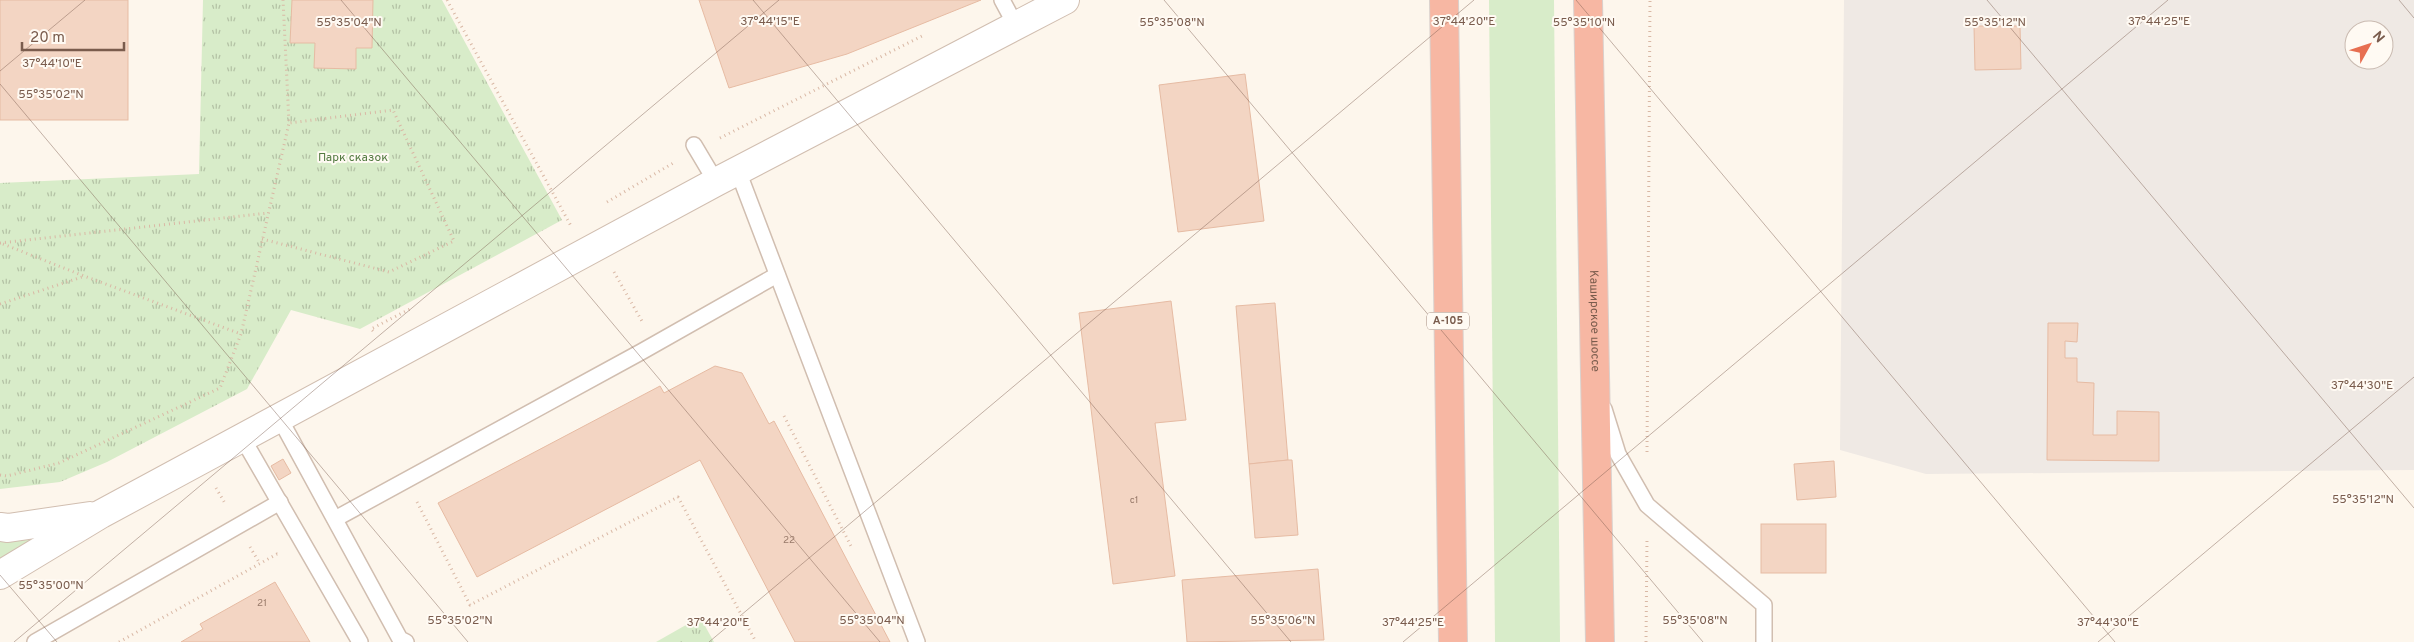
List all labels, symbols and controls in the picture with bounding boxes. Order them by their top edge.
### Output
text: 37°44'15"E [740,14,800,30]
text: 37°44'20"E [1433,14,1495,30]
text: 37°44'25"E [2128,14,2190,30]
text: 55°35'04"N [316,15,382,31]
text: 55°35'08"N [1139,15,1205,31]
text: 55°35'10"N [1553,15,1615,31]
text: 55°35'12"N [1964,15,2026,31]
scale bar [22,20,125,52]
north arrow [2344,20,2394,70]
text: N [2368,28,2388,47]
text: 20 m [30,29,65,48]
text: 37°44'10"E [22,56,82,72]
text: 55°35'02"N [18,87,84,103]
park label: Парк сказок [318,150,388,166]
street label: Каширское шоссе [1585,270,1603,372]
road number: А-105 [1427,312,1469,330]
text: 37°44'30"E [2331,378,2393,394]
text: 55°35'12"N [2332,492,2394,508]
house number: с1 [1130,494,1138,507]
house number: 22 [783,534,795,547]
text: 55°35'00"N [18,578,84,594]
house number: 21 [257,597,267,610]
text: 55°35'02"N [427,613,493,629]
text: 55°35'04"N [839,613,905,629]
text: 55°35'06"N [1250,613,1316,629]
text: 55°35'08"N [1662,613,1728,629]
text: 37°44'20"E [687,615,749,631]
text: 37°44'25"E [1382,615,1444,631]
text: 37°44'30"E [2077,615,2139,631]

